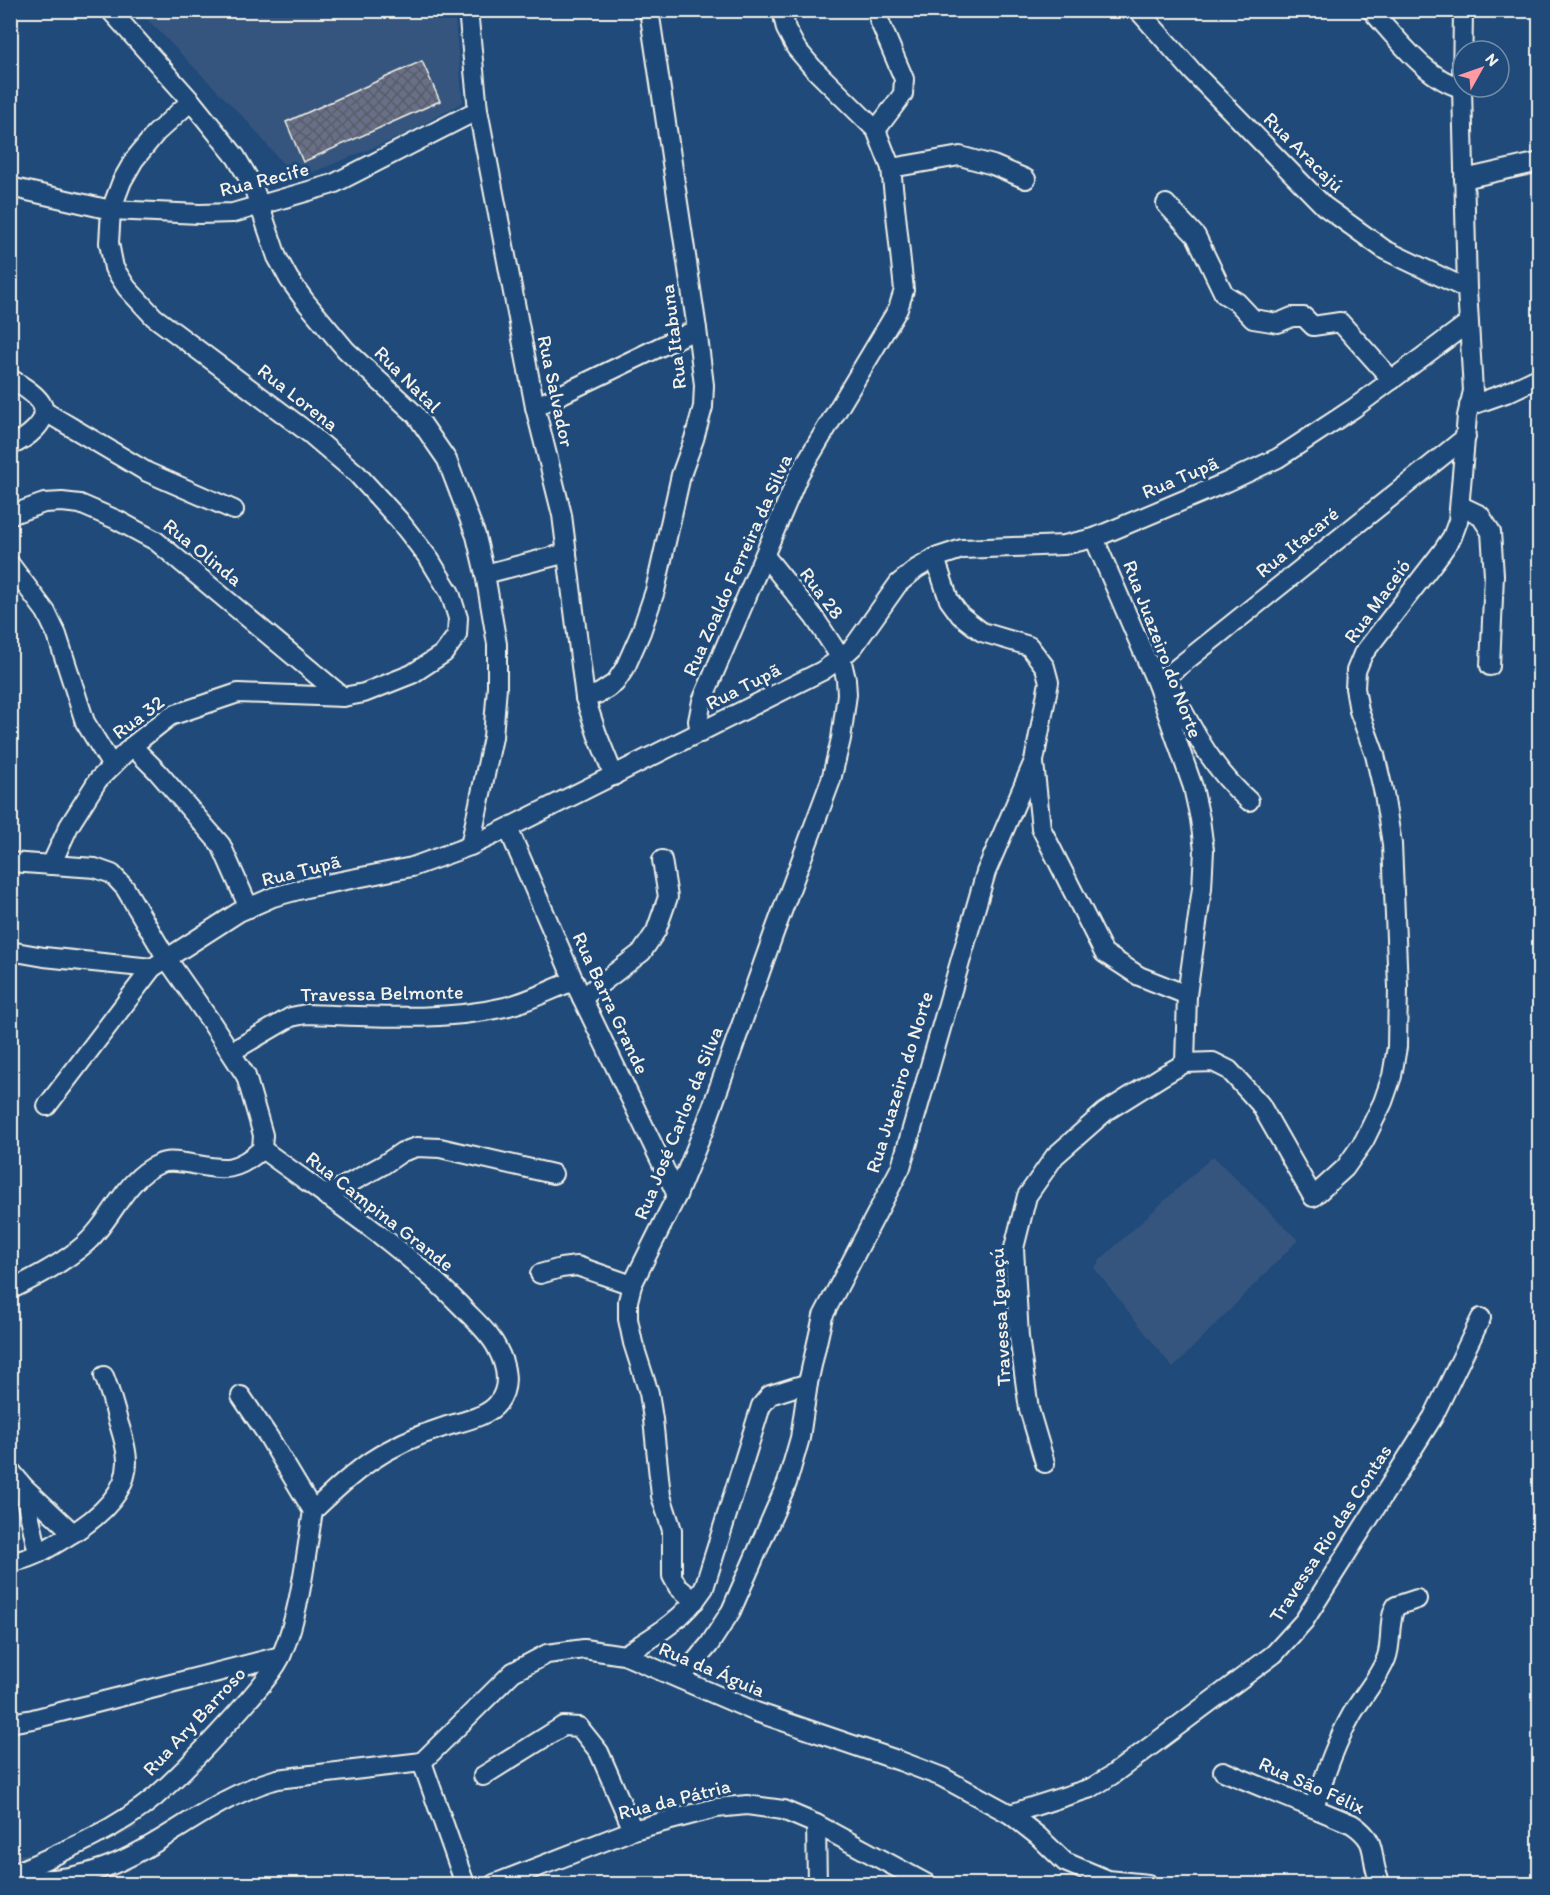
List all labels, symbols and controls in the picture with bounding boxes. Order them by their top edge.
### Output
north arrow [1451,39,1511,99]
text: N [1481,49,1503,70]
street label: Rua Aracajú [1259,107,1349,197]
street label: Rua Recife [217,156,311,202]
street label: Rua Itabuna [655,283,691,391]
street label: Rua Salvador [532,333,580,449]
street label: Rua Natal [369,340,447,418]
street label: Rua Lorena [253,358,343,436]
street label: Rua Zoaldo Ferreira da Silva [677,450,797,680]
street label: Rua Tupã [1138,450,1222,504]
street label: Rua Itacaré [1251,501,1343,583]
street label: Rua Olinda [159,513,248,591]
street label: Rua Maceió [1338,554,1416,648]
street label: Rua Juazeiro do Norte [1118,557,1208,741]
street label: Rua 28 [795,562,849,624]
street label: Rua Tupã [702,657,785,715]
street label: Rua 32 [107,689,169,744]
street label: Rua Tupã [259,848,344,891]
street label: Rua Barra Grande [568,928,654,1078]
street label: Travessa Belmonte [300,980,464,1006]
street label: Rua Juazeiro do Norte [860,988,938,1176]
street label: Rua José Carlos da Silva [628,1023,728,1223]
street label: Rua Campina Grande [301,1146,459,1276]
street label: Travessa Iguaçú [984,1247,1016,1387]
street label: Travessa Rio das Contas [1264,1440,1397,1626]
street label: Rua da Águia [655,1636,769,1702]
street label: Rua Ary Barroso [137,1661,251,1781]
street label: Rua São Félix [1255,1751,1369,1819]
street label: Rua da Pátria [615,1773,733,1825]

